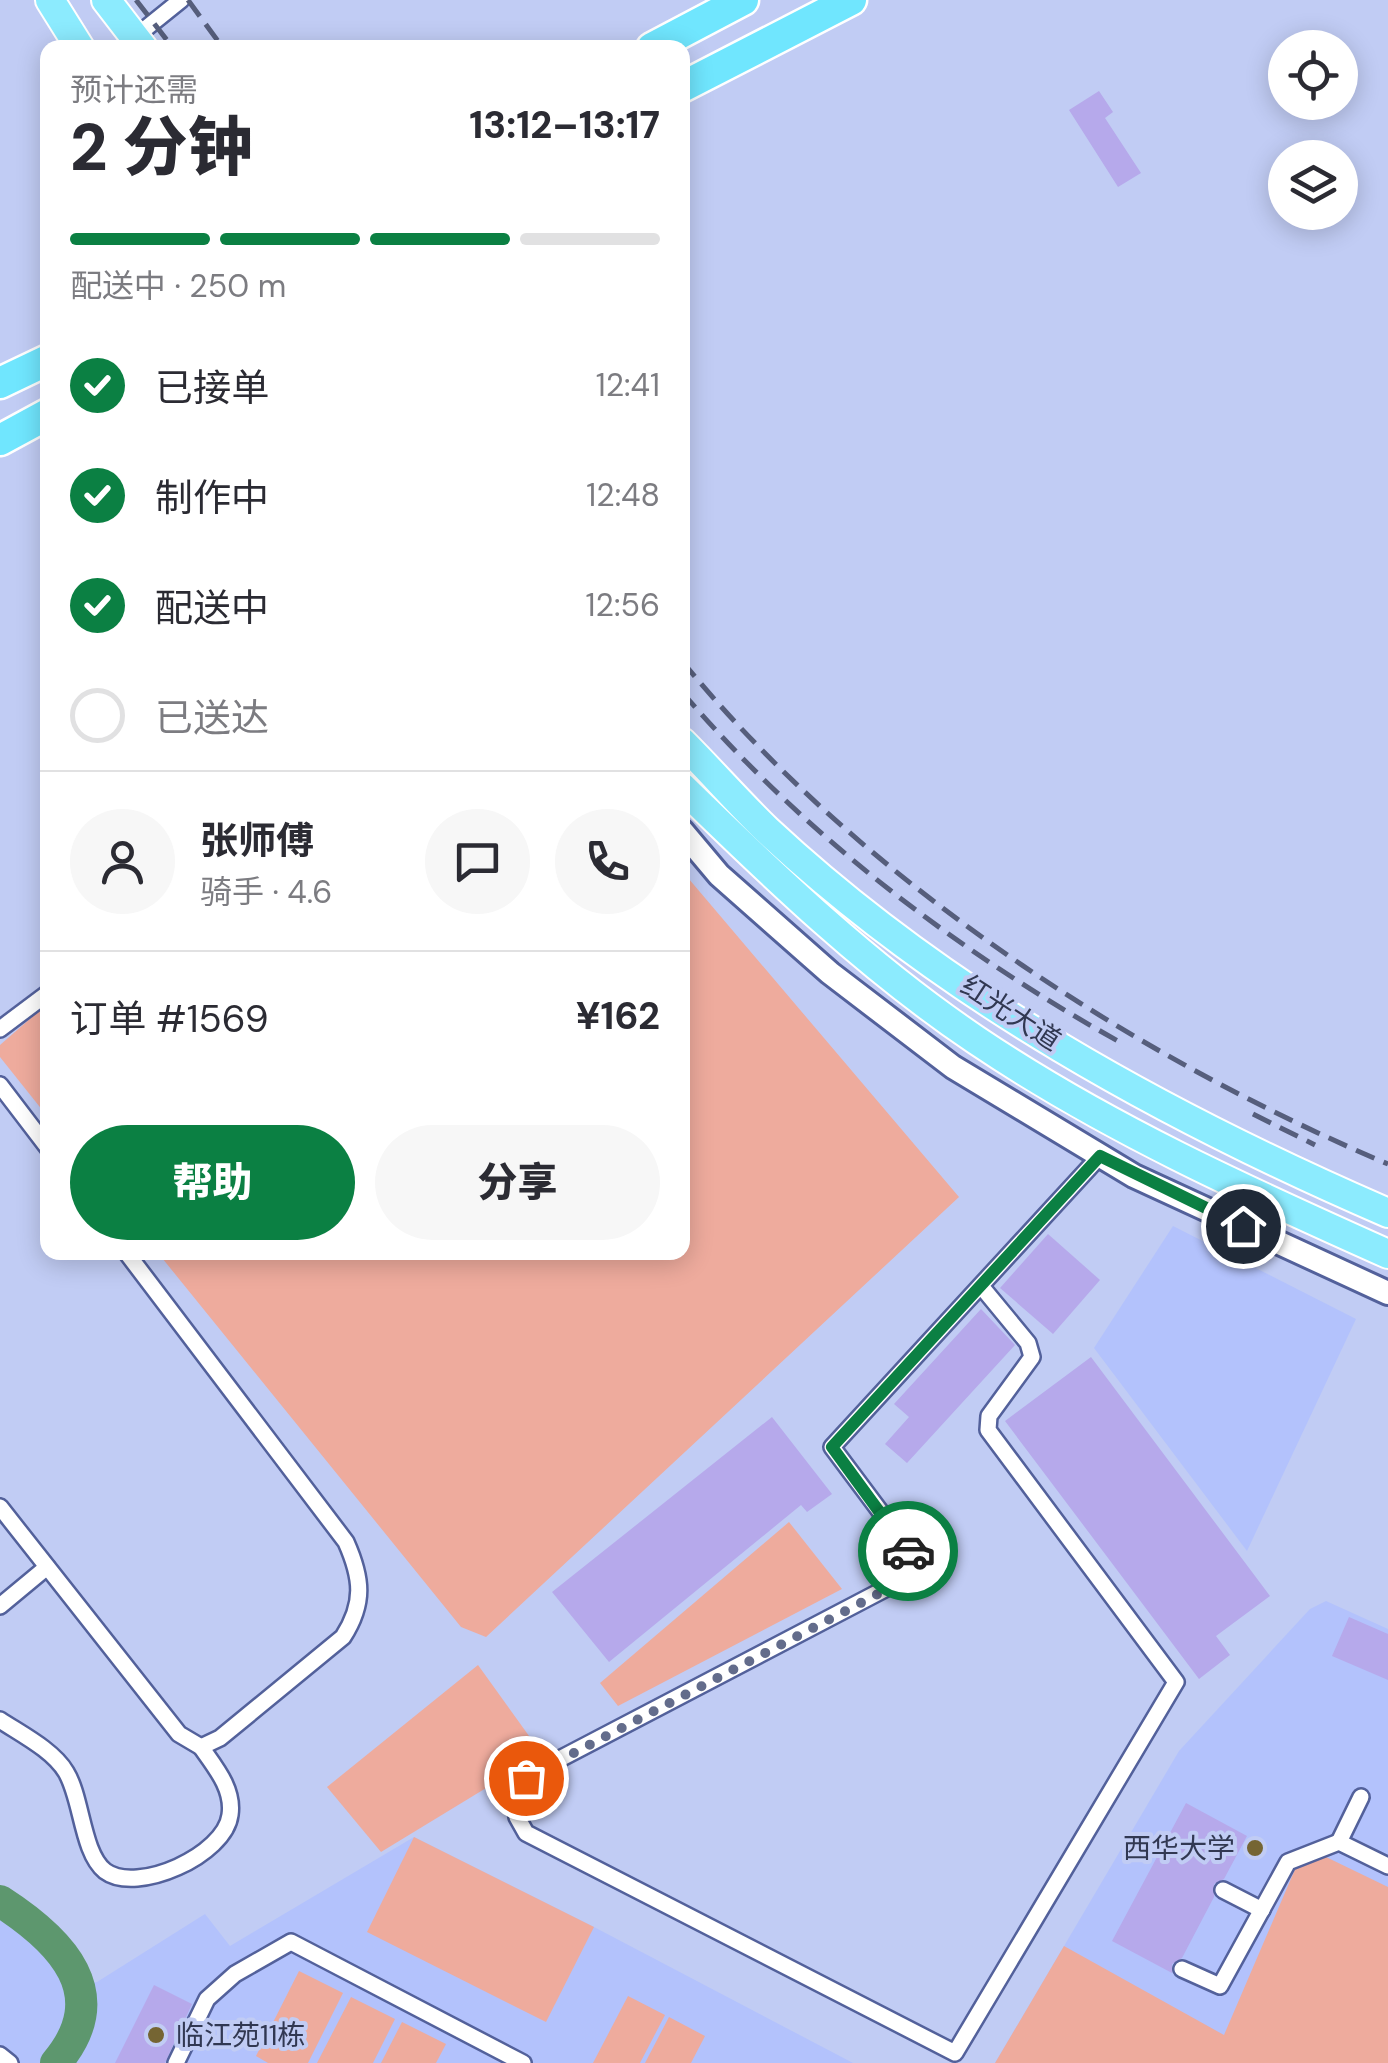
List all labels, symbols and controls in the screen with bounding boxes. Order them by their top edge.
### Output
map controls [1268,30,1358,230]
button: locate [1268,30,1358,120]
text: 预计还需 [70,69,198,111]
text: 13:12–13:17 [469,100,660,150]
text: 2 分钟 [70,106,253,190]
button: layers [1268,140,1358,230]
text: 配送中 · 250 m [70,265,286,307]
icon: check [70,358,125,413]
text: 已接单 [155,363,269,413]
text: 12:41 [596,364,660,406]
icon: check [70,468,125,523]
text: 制作中 [155,473,269,523]
text: 12:48 [586,474,660,516]
icon: check [70,578,125,633]
text: 配送中 [155,583,269,633]
text: 12:56 [586,584,660,626]
text: 已送达 [155,693,269,743]
button: person [70,809,175,914]
button: chat [425,809,530,914]
button: phone [555,809,660,914]
text: 张师傅 [200,816,314,866]
text: 骑手 · 4.6 [200,871,332,913]
street label: 红光大道 [954,967,1068,1059]
text: ¥162 [576,991,660,1041]
text: 订单 #1569 [70,994,269,1044]
button: 帮助 [70,1125,355,1240]
button: 分享 [375,1125,660,1240]
pin [1201,1184,1286,1269]
icon: home [1216,1199,1271,1254]
courier [858,1501,958,1601]
icon: car [881,1524,936,1579]
pin [484,1736,569,1821]
icon: bag [499,1751,554,1806]
place label: 西华大学 [1123,1830,1235,1867]
marker: 西华大学 [1244,1837,1266,1859]
place label: 临江苑11栋 [176,2017,305,2054]
marker: 临江苑11栋 [145,2024,167,2046]

